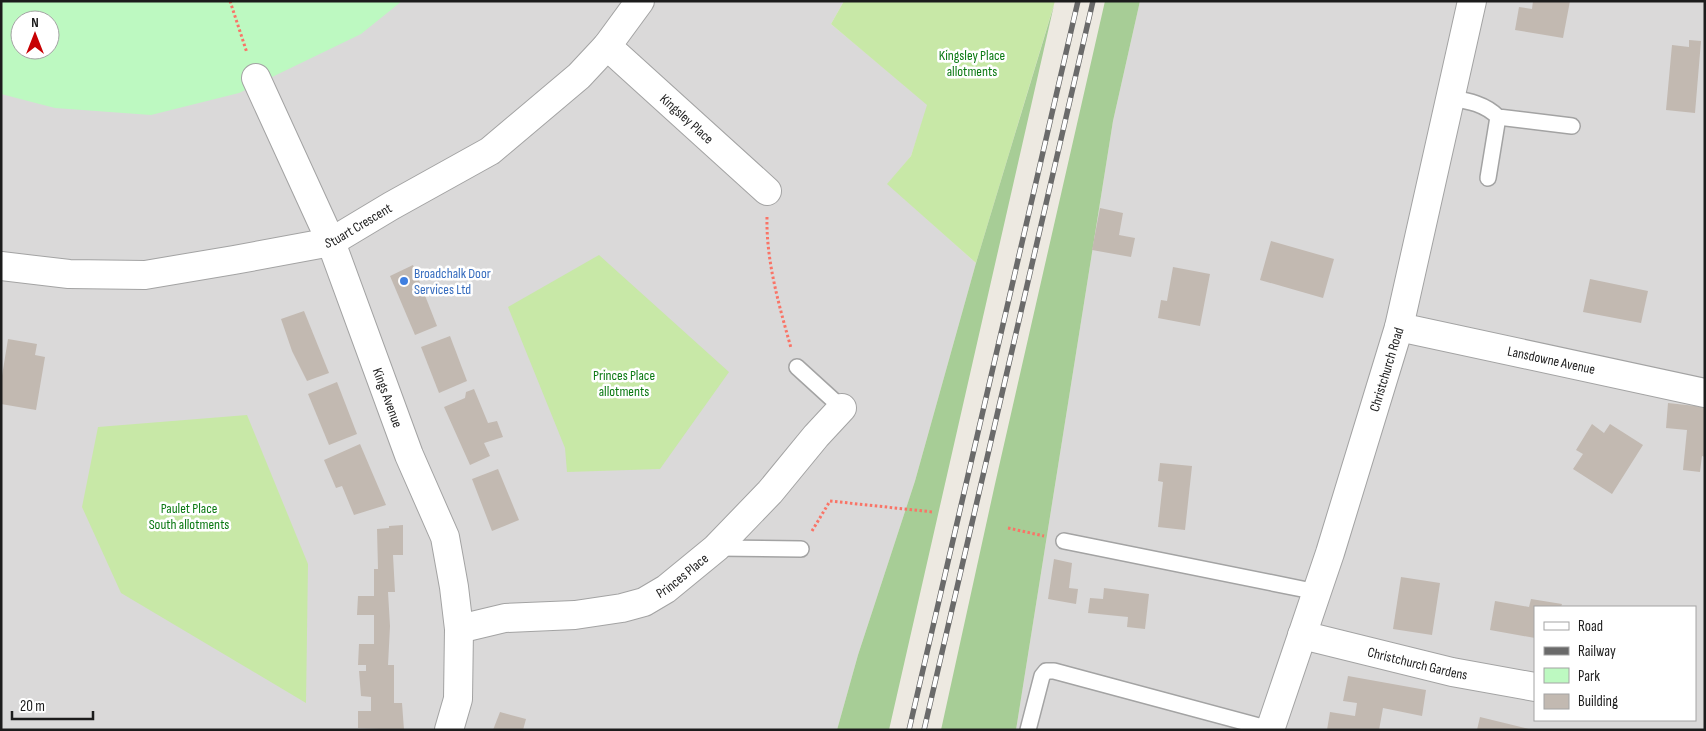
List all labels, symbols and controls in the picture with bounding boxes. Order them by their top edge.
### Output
north arrow [10,10,60,60]
text: N [31,14,39,31]
park label: Kingsley Place allotments [939,47,1005,80]
street label: Kingsley Place [657,90,717,147]
street label: Stuart Crescent [324,199,395,251]
place label: Broadchalk Door Services Ltd [414,265,491,298]
marker: Broadchalk Door Services Ltd [398,275,410,287]
street label: Christchurch Road [1365,325,1407,413]
street label: Lansdowne Avenue [1506,342,1597,378]
street label: Kings Avenue [369,365,407,430]
park label: Princes Place allotments [593,367,655,400]
park label: Paulet Place South allotments [149,500,229,533]
street label: Princes Place [653,550,711,602]
legend [1534,606,1696,721]
text: Road [1578,617,1603,636]
text: Railway [1578,642,1616,661]
street label: Christchurch Gardens [1366,643,1469,683]
text: Park [1578,667,1600,686]
scale bar [12,688,94,720]
text: Building [1578,692,1618,711]
text: 20 m [20,697,45,716]

